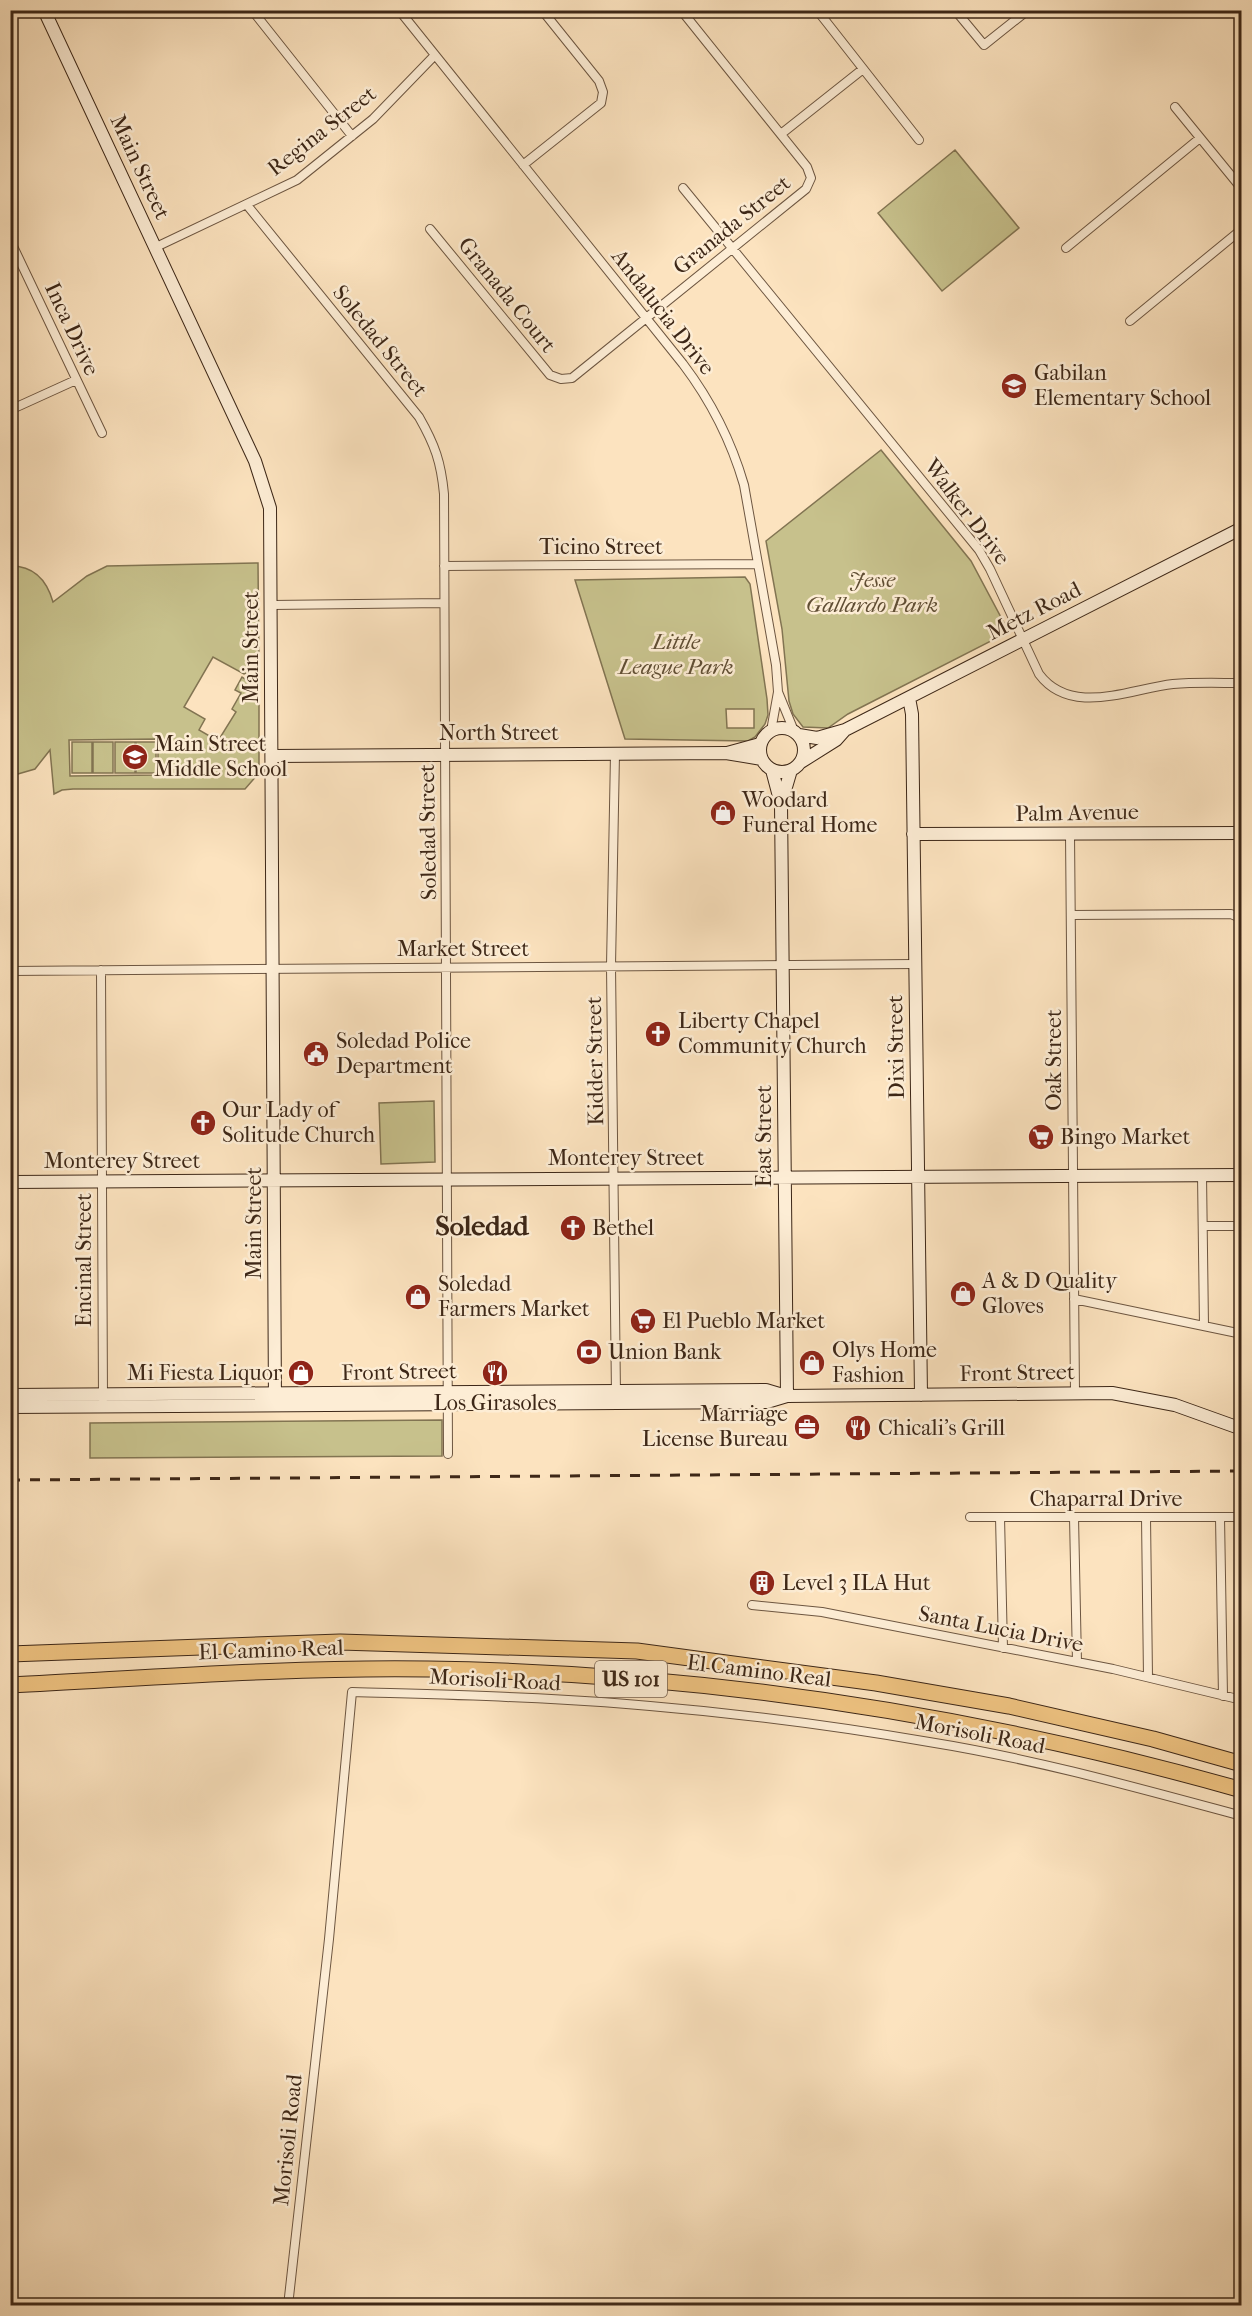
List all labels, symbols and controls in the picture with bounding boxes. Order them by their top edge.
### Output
street label: Regina Street [263,80,382,181]
street label: Main Street [104,111,176,224]
street label: Granada Street [668,170,796,280]
street label: Granada Court [453,232,561,358]
street label: Andalucia Drive [605,243,720,380]
street label: Inca Drive [39,278,105,380]
street label: Soledad Street [327,280,433,402]
place label: Gabilan Elementary School [1034,360,1211,411]
school or university icon: Gabilan Elementary School [999,371,1029,401]
street label: Walker Drive [918,453,1015,570]
street label: Ticino Street [539,534,663,560]
park label: Jesse Gallardo Park [806,567,938,618]
street label: Metz Road [983,576,1086,646]
street label: Main Street [238,591,264,703]
park label: Little League Park [616,629,734,680]
street label: North Street [439,720,559,746]
place label: Main Street Middle School [154,731,287,782]
school or university icon: Main Street Middle School [120,742,150,772]
street label: Soledad Street [414,764,442,900]
place label: Woodard Funeral Home [741,787,878,838]
shop icon: Woodard Funeral Home [708,798,738,828]
street label: Palm Avenue [1015,799,1139,827]
street label: Market Street [397,936,529,962]
street label: Dixi Street [882,995,910,1099]
street label: Kidder Street [581,996,609,1126]
place label: Liberty Chapel Community Church [678,1008,867,1059]
street label: Oak Street [1041,1009,1067,1111]
church icon: Liberty Chapel Community Church [643,1019,673,1049]
place label: Soledad Police Department [336,1028,471,1079]
public building icon: Soledad Police Department [301,1039,331,1069]
street label: East Street [751,1085,777,1187]
place label: Our Lady of Solitude Church [222,1097,376,1148]
church icon: Our Lady of Solitude Church [188,1108,218,1138]
supermarket icon: Bingo Market [1026,1122,1056,1152]
place label: Bingo Market [1060,1124,1190,1150]
street label: Monterey Street [548,1145,704,1171]
street label: Monterey Street [44,1148,200,1174]
street label: Main Street [241,1167,267,1279]
street label: Encinal Street [71,1193,97,1327]
district label: Soledad [435,1209,529,1242]
church icon: Bethel [558,1213,588,1243]
place label: Bethel [592,1215,654,1241]
place label: A & D Quality Gloves [981,1268,1118,1319]
place label: Soledad Farmers Market [438,1271,590,1322]
shop icon: A & D Quality Gloves [948,1279,978,1309]
shop icon: Soledad Farmers Market [403,1282,433,1312]
supermarket icon: El Pueblo Market [628,1306,658,1336]
place label: El Pueblo Market [662,1308,825,1334]
bank icon: Union Bank [574,1337,604,1367]
place label: Olys Home Fashion [832,1337,937,1388]
place label: Union Bank [608,1339,722,1365]
shop icon: Olys Home Fashion [797,1348,827,1378]
shop icon: Mi Fiesta Liquor [286,1358,316,1388]
street label: Front Street [341,1358,457,1386]
restaurant icon: Los Girasoles [480,1358,510,1388]
street label: Front Street [959,1359,1075,1387]
place label: Mi Fiesta Liquor [127,1360,283,1386]
place label: Los Girasoles [434,1390,557,1416]
place label: Marriage License Bureau [642,1401,789,1452]
office icon: Marriage License Bureau [792,1412,822,1442]
restaurant icon: Chicali's Grill [843,1413,873,1443]
place label: Chicali's Grill [878,1415,1005,1441]
street label: Chaparral Drive [1030,1486,1183,1512]
building icon: Level 3 ILA Hut [747,1568,777,1598]
place label: Level 3 ILA Hut [782,1570,931,1596]
street label: Santa Lucia Drive [916,1600,1086,1658]
street label: El Camino Real [198,1634,344,1666]
street label: El Camino Real [685,1649,833,1693]
road number: US 101 [595,1661,667,1697]
street label: Morisoli Road [428,1664,563,1696]
street label: Morisoli Road [913,1709,1048,1760]
street label: Morisoli Road [268,2072,308,2207]

